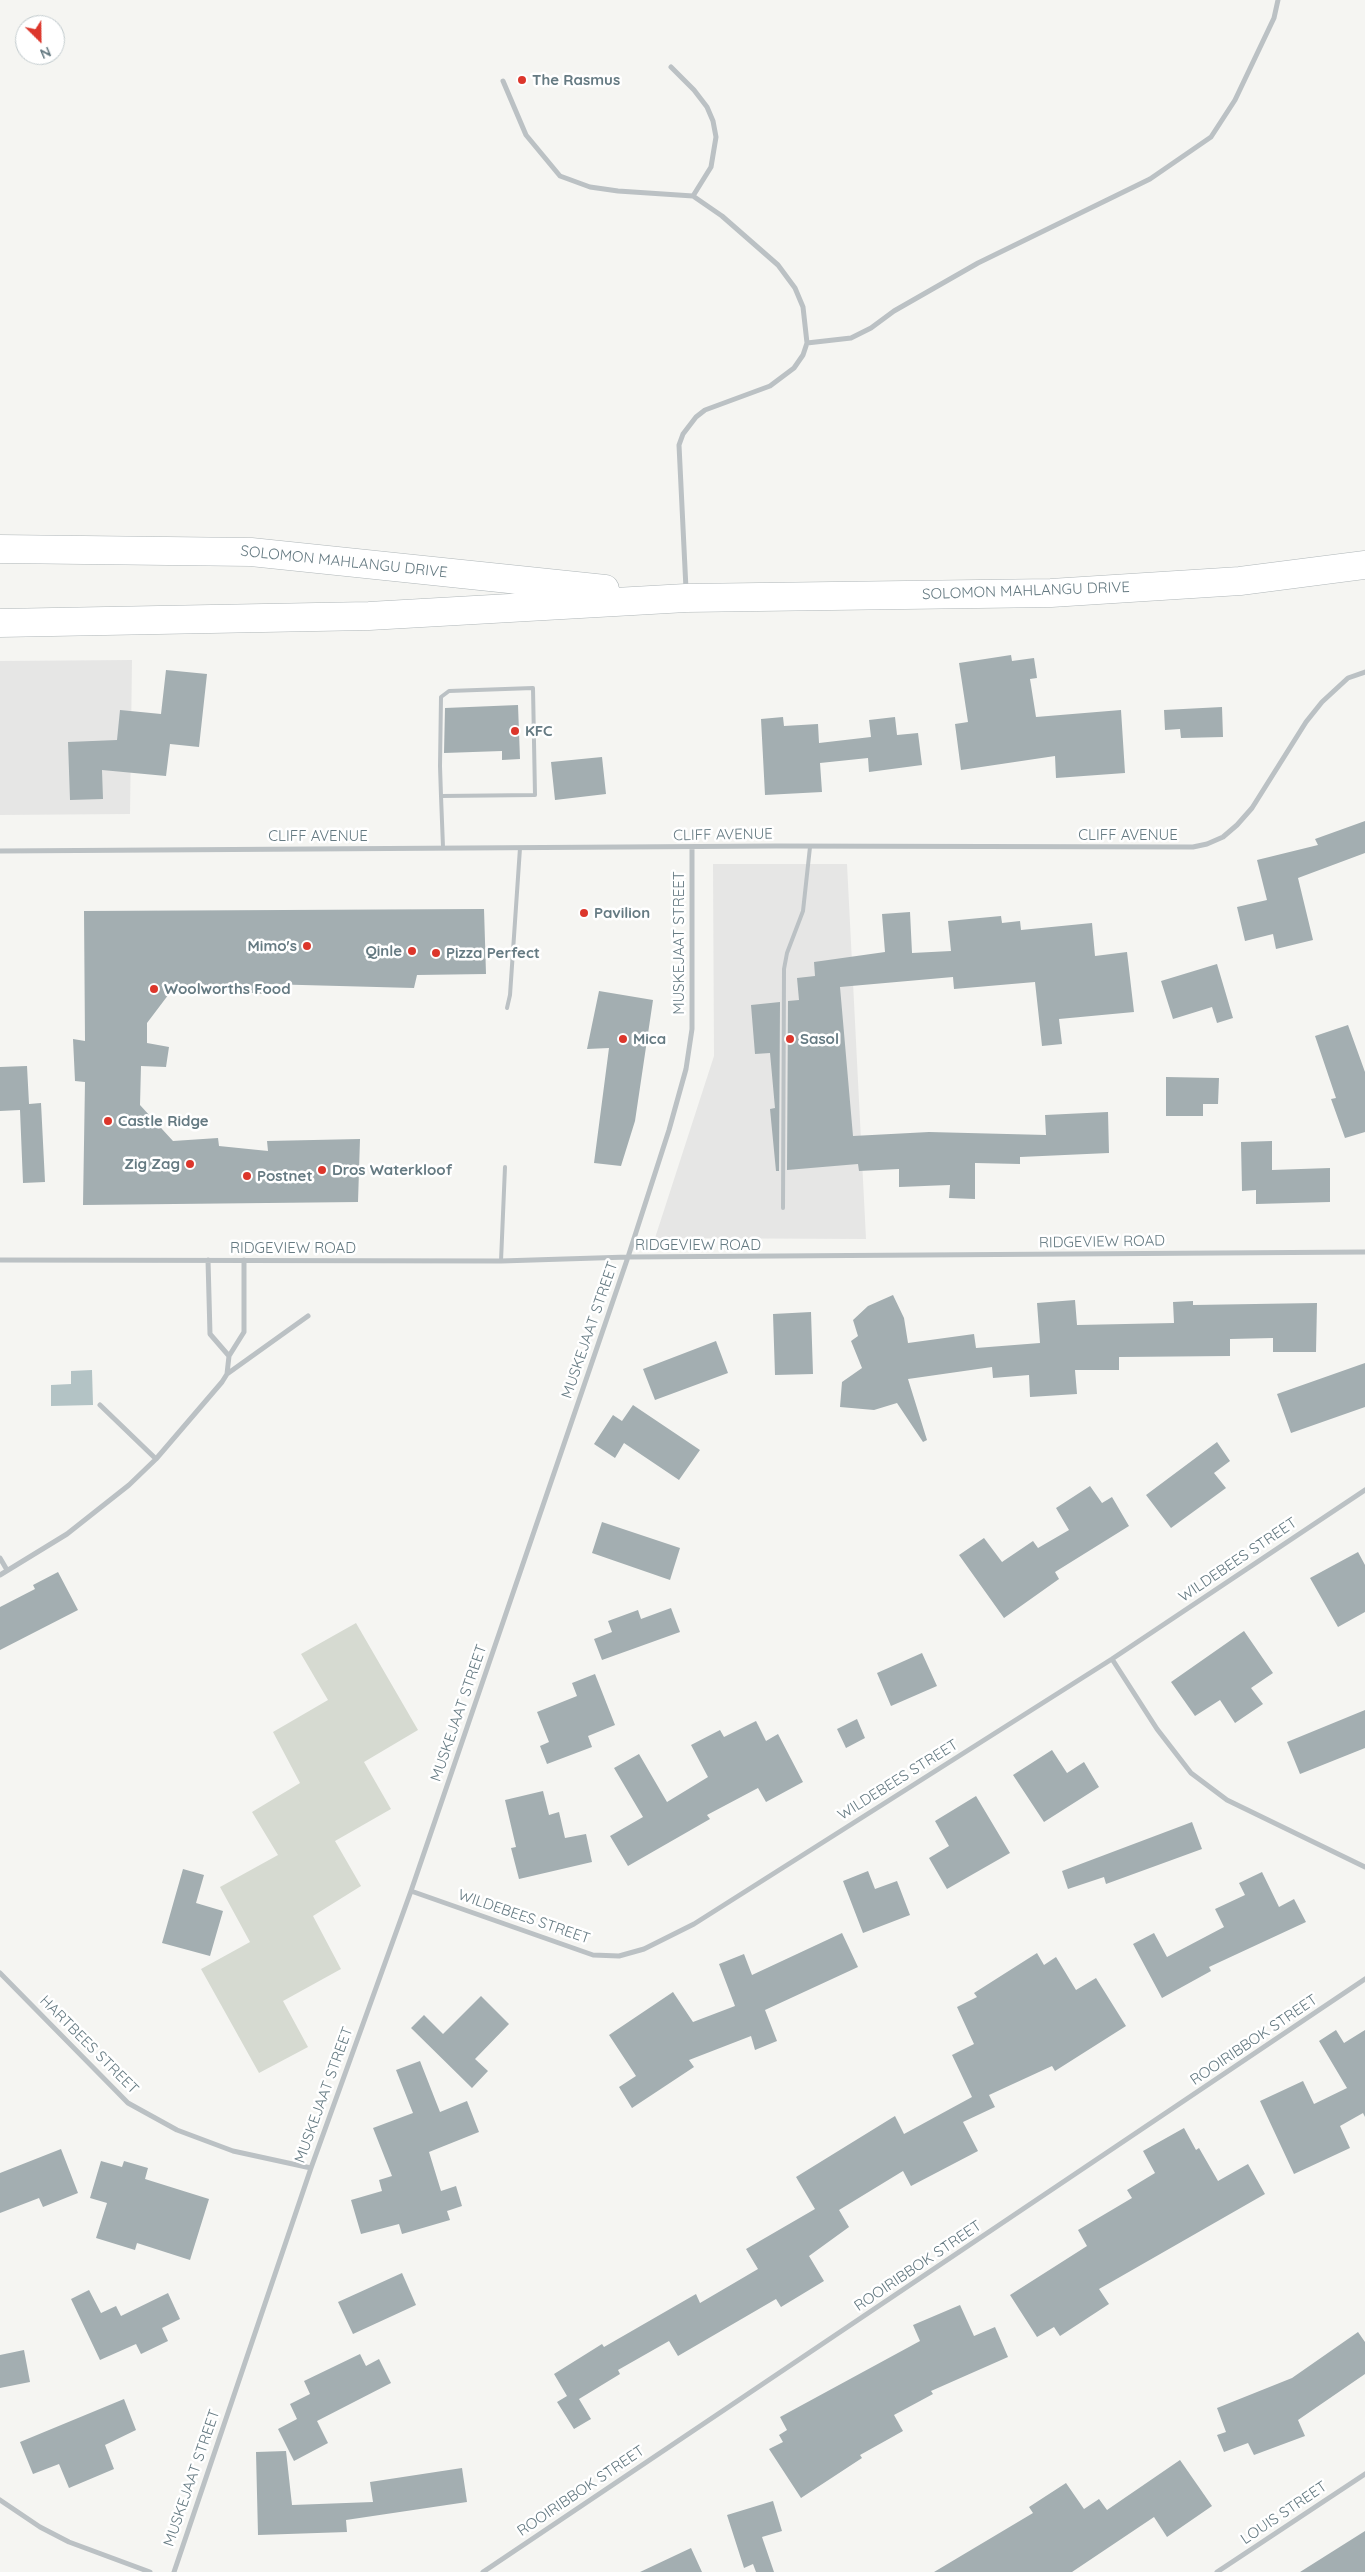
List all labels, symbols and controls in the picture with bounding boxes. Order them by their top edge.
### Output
north arrow [15,15,65,65]
text: N [37,43,54,63]
place label: The Rasmus [532,71,620,89]
marker: The Rasmus [516,74,528,86]
street label: SOLOMON MAHLANGU DRIVE [240,542,448,582]
street label: SOLOMON MAHLANGU DRIVE [922,578,1130,604]
place label: KFC [525,722,553,740]
marker: KFC [509,725,521,737]
street label: CLIFF AVENUE [673,825,773,845]
street label: CLIFF AVENUE [1078,826,1178,844]
street label: CLIFF AVENUE [268,827,368,845]
street label: MUSKEJAAT STREET [670,871,688,1015]
place label: Pavilion [594,904,650,922]
marker: Pavilion [578,907,590,919]
place label: Mimo's [248,937,297,955]
marker: Mimo's [301,940,313,952]
place label: Qinle [365,942,402,960]
place label: Pizza Perfect [446,944,540,962]
marker: Qinle [406,945,418,957]
marker: Pizza Perfect [430,947,442,959]
place label: Woolworths Food [164,980,291,998]
marker: Woolworths Food [148,983,160,995]
place label: Mica [633,1030,666,1048]
place label: Sasol [800,1030,839,1048]
marker: Mica [617,1033,629,1045]
marker: Sasol [784,1033,796,1045]
place label: Castle Ridge [118,1112,209,1130]
marker: Castle Ridge [102,1115,114,1127]
place label: Zig Zag [124,1155,180,1173]
marker: Zig Zag [184,1158,196,1170]
place label: Dros Waterkloof [332,1161,452,1179]
marker: Dros Waterkloof [316,1164,328,1176]
place label: Postnet [257,1167,313,1185]
marker: Postnet [241,1170,253,1182]
street label: RIDGEVIEW ROAD [1039,1232,1165,1252]
street label: RIDGEVIEW ROAD [635,1236,761,1254]
street label: RIDGEVIEW ROAD [230,1239,356,1257]
street label: MUSKEJAAT STREET [558,1259,622,1401]
street label: WILDEBEES STREET [1176,1514,1300,1606]
street label: MUSKEJAAT STREET [427,1642,491,1784]
street label: WILDEBEES STREET [835,1736,961,1824]
street label: WILDEBEES STREET [456,1886,592,1948]
street label: ROOIRIBBOK STREET [1187,1991,1321,2089]
street label: HARTBEES STREET [36,1992,142,2098]
street label: MUSKEJAAT STREET [291,2024,357,2166]
street label: ROOIRIBBOK STREET [851,2217,985,2315]
street label: MUSKEJAAT STREET [160,2407,224,2549]
street label: ROOIRIBBOK STREET [514,2442,648,2540]
street label: LOUIS STREET [1238,2478,1330,2548]

